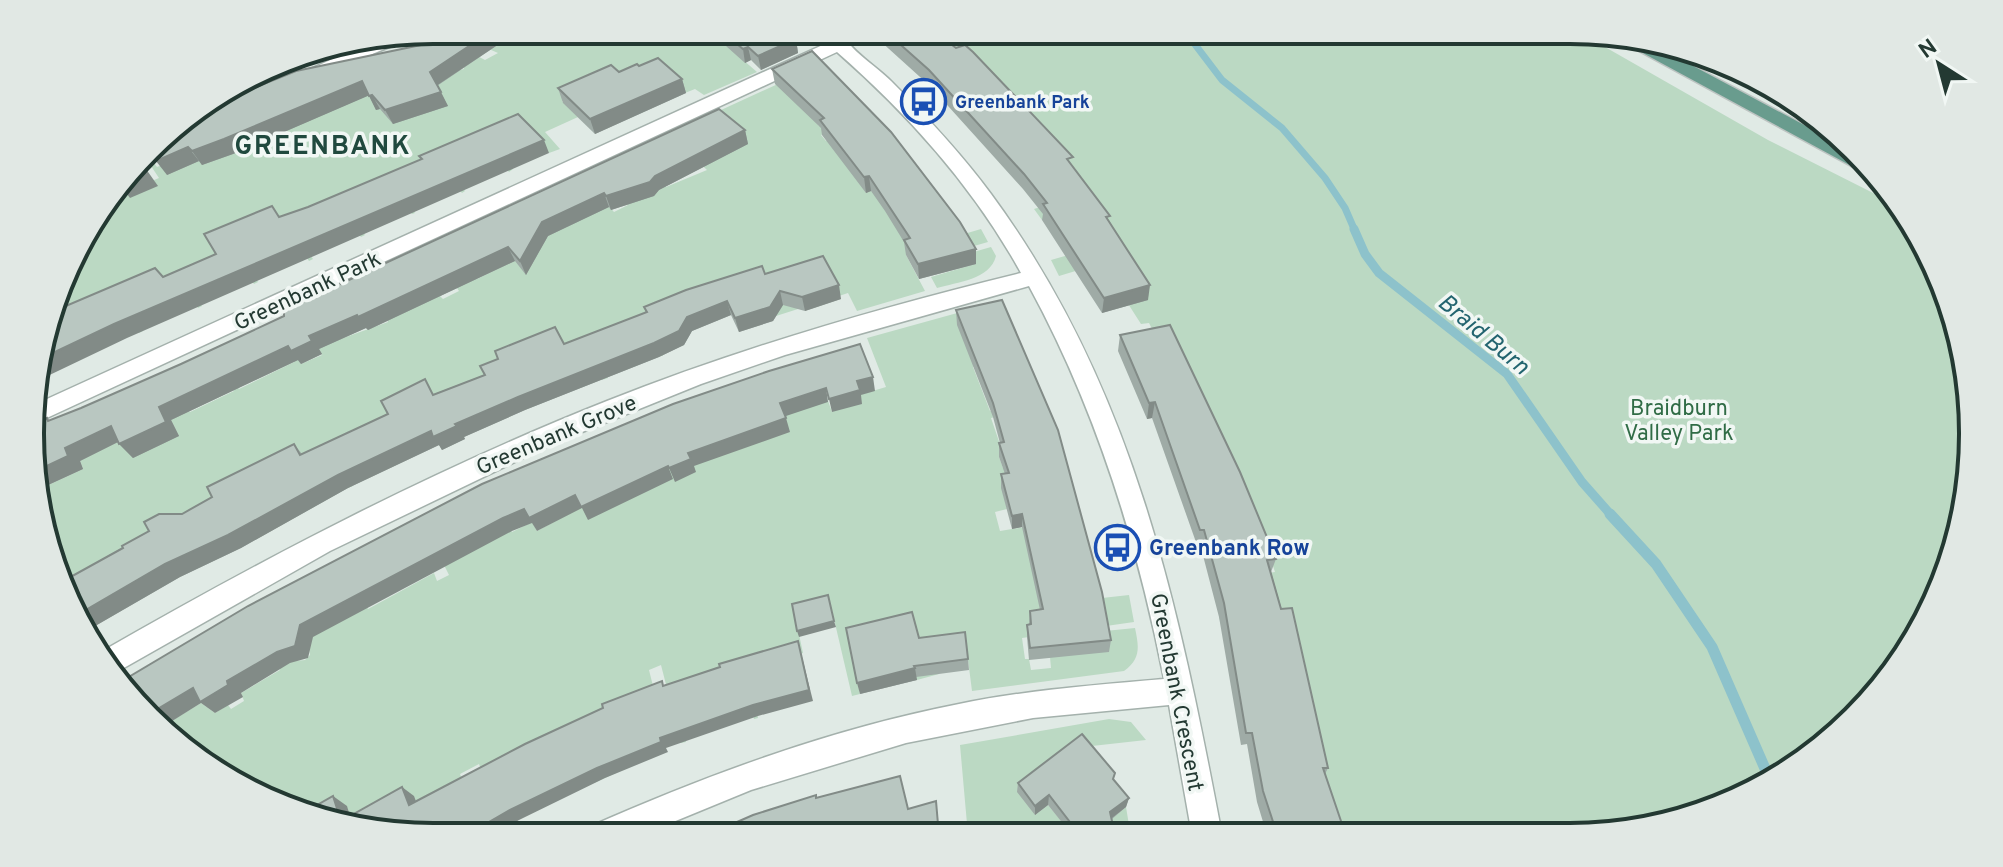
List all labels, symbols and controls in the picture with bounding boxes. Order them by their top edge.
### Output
north arrow [1899,24,1979,104]
text: N [1914,34,1943,65]
bus stop icon: Greenbank Park [900,78,948,126]
place label: Greenbank Park [955,92,1090,115]
district label: GREENBANK [234,131,412,164]
street label: Greenbank Park [230,246,386,338]
water label: Braid Burn [1431,288,1535,383]
street label: Greenbank Grove [473,390,641,482]
park label: Braidburn Valley Park [1624,396,1734,448]
bus stop icon: Greenbank Row [1094,523,1142,571]
place label: Greenbank Row [1149,536,1310,563]
street label: Greenbank Crescent [1143,591,1208,794]

